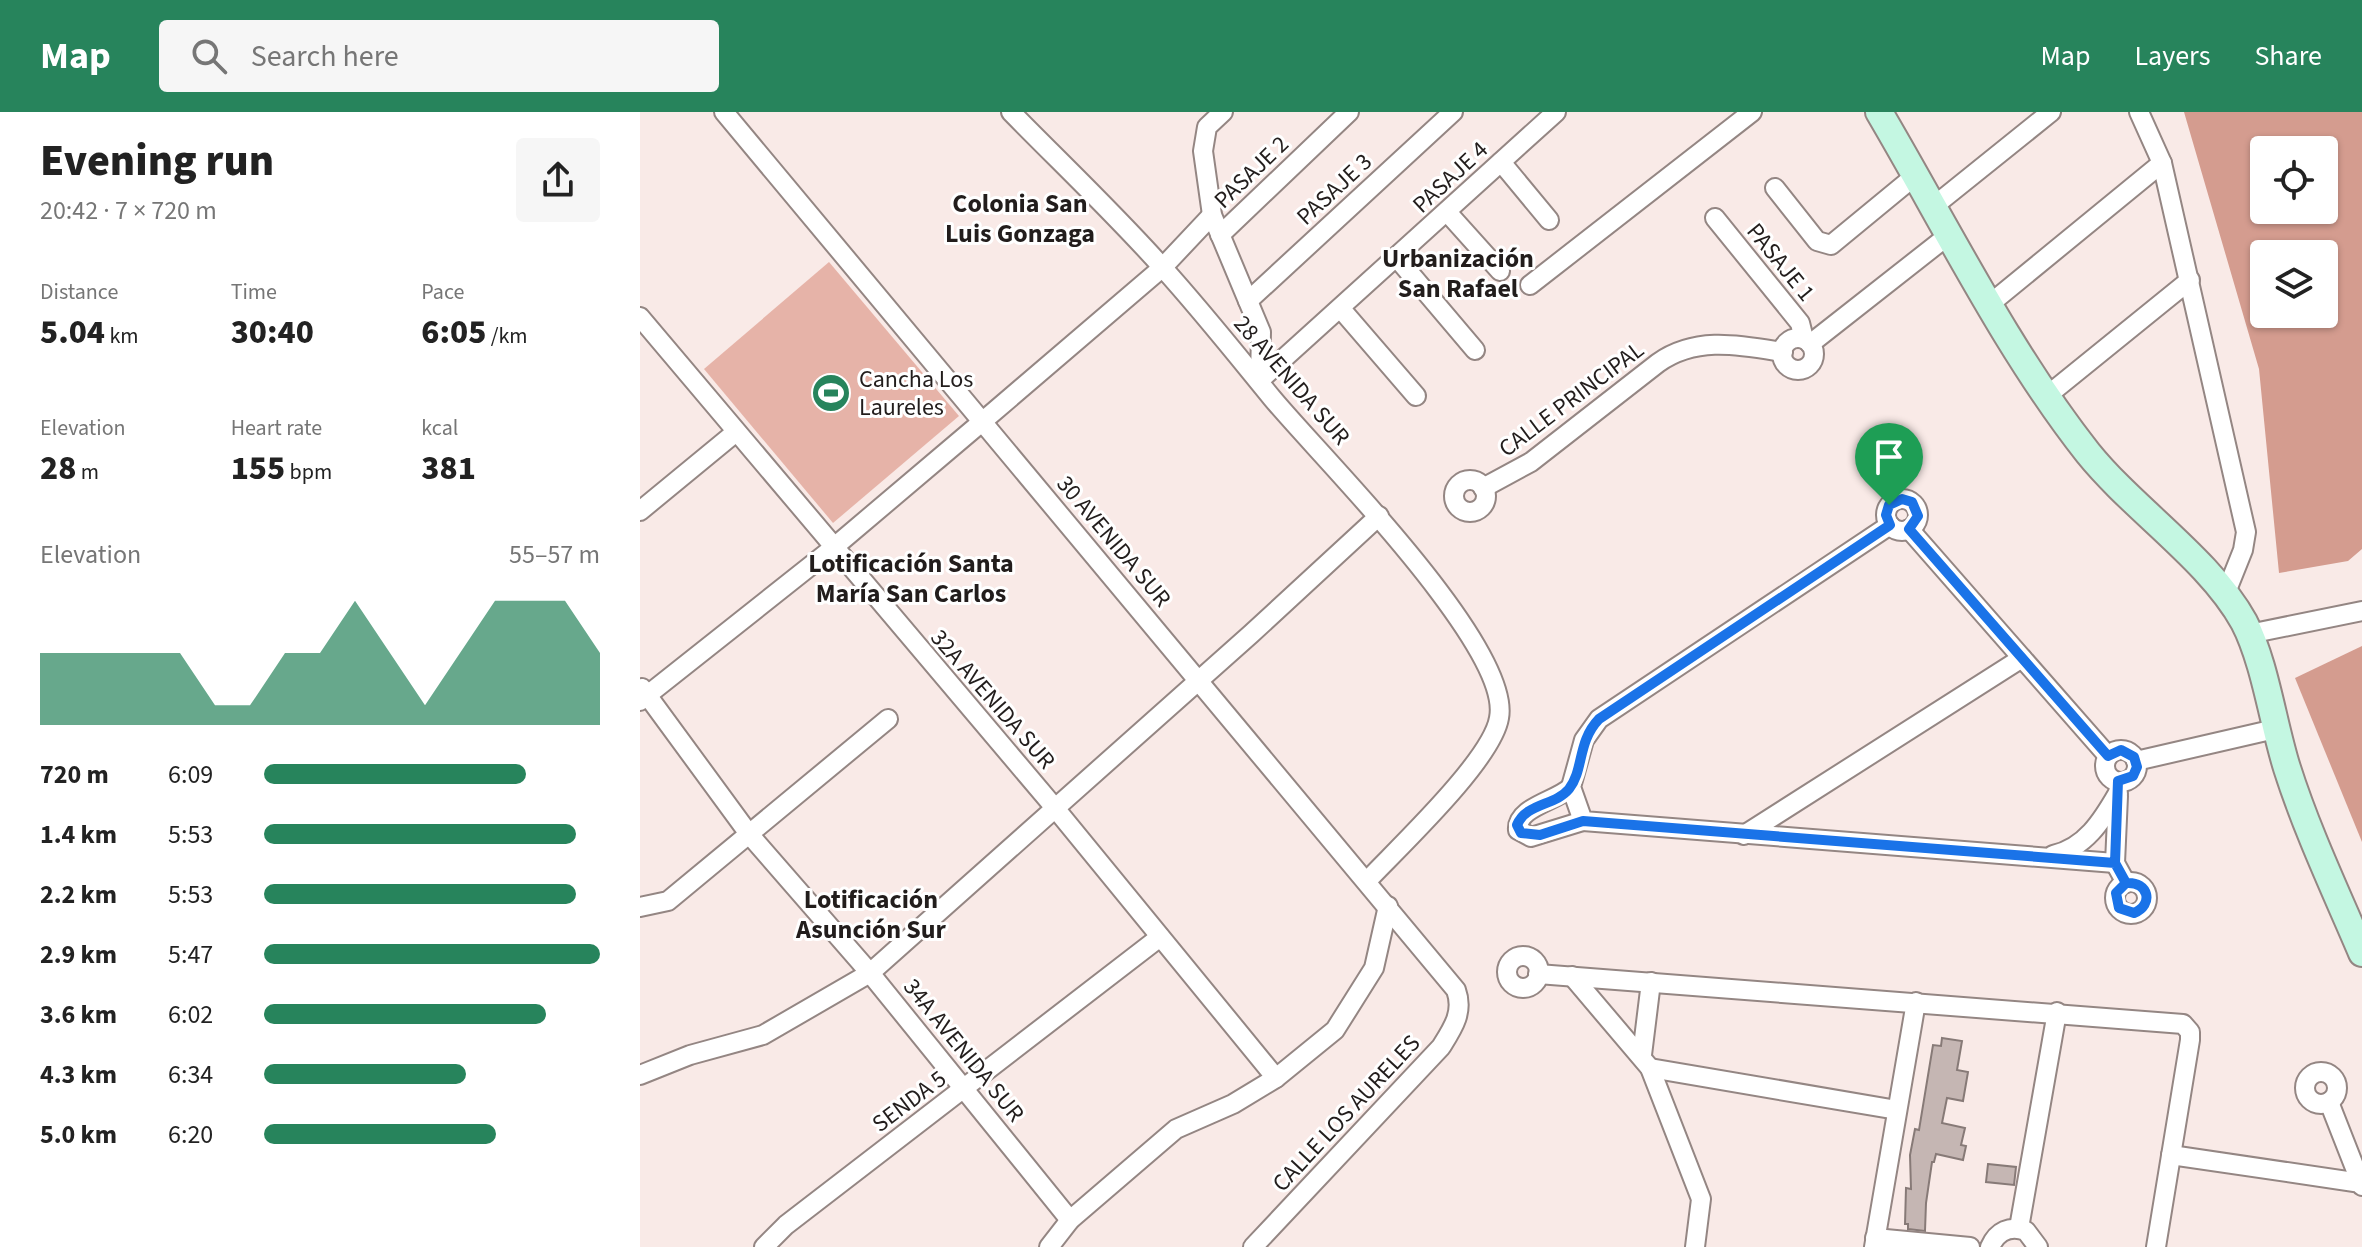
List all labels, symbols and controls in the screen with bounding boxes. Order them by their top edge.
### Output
search box [159,20,719,92]
text: Map [40,29,111,83]
icon: search [187,34,231,78]
text: Search here [251,35,399,78]
text: Map [2040,36,2090,76]
text: Layers [2134,36,2210,76]
text: Share [2254,36,2322,76]
street label: PASAJE 2 [1206,128,1297,217]
text: Evening run [40,130,274,193]
street label: PASAJE 4 [1405,133,1496,222]
map controls [2250,136,2338,328]
button: locate [2250,136,2338,224]
button: share [516,138,600,222]
street label: PASAJE 3 [1289,145,1380,234]
district label: Colonia San Luis Gonzaga [945,185,1095,252]
text: 20:42 · 7 × 720 m [40,192,217,229]
street label: PASAJE 1 [1738,215,1823,309]
district label: Urbanización San Rafael [1382,240,1534,307]
button: layers [2250,240,2338,328]
text: Distance [40,276,118,308]
text: Time [231,276,277,308]
text: Pace [421,276,464,308]
text: 5.04 [40,308,105,357]
text: 30:40 [231,308,314,357]
text: 6:05 [421,308,486,357]
street label: 28 AVENIDA SUR [1225,308,1358,453]
text: km [105,320,139,352]
text: /km [486,320,528,352]
street label: CALLE PRINCIPAL [1491,333,1651,466]
place label: Cancha Los Laureles [859,362,973,425]
sports icon: Cancha Los Laureles [810,372,852,414]
text: Elevation [40,412,126,444]
text: Heart rate [231,412,322,444]
text: kcal [421,412,458,444]
pin [1855,423,1923,505]
icon: arrive [1867,435,1911,479]
text: 28 [40,444,76,493]
text: 155 [231,444,285,493]
text: 381 [421,444,476,493]
text: m [76,456,99,488]
text: bpm [285,456,332,488]
street label: 30 AVENIDA SUR [1048,468,1179,615]
text: Elevation [40,536,141,573]
text: 55–57 m [509,536,600,573]
district label: Lotificación Santa María San Carlos [808,545,1014,612]
street label: 32A AVENIDA SUR [922,622,1064,777]
text: 720 m [40,756,109,793]
text: 6:09 [168,756,213,793]
text: 1.4 km [40,816,117,853]
text: 5:53 [168,816,213,853]
text: 2.2 km [40,876,117,913]
text: 5:53 [168,876,213,913]
district label: Lotificación Asunción Sur [795,881,947,948]
text: 2.9 km [40,936,117,973]
text: 5:47 [168,936,213,973]
street label: 34A AVENIDA SUR [895,971,1033,1130]
text: 3.6 km [40,996,117,1033]
text: 6:02 [168,996,213,1033]
street label: CALLE LOS AURELES [1264,1027,1429,1200]
text: 4.3 km [40,1056,117,1093]
text: 6:34 [168,1056,213,1093]
street label: SENDA 5 [865,1062,954,1141]
text: 5.0 km [40,1116,117,1153]
text: 6:20 [168,1116,213,1153]

